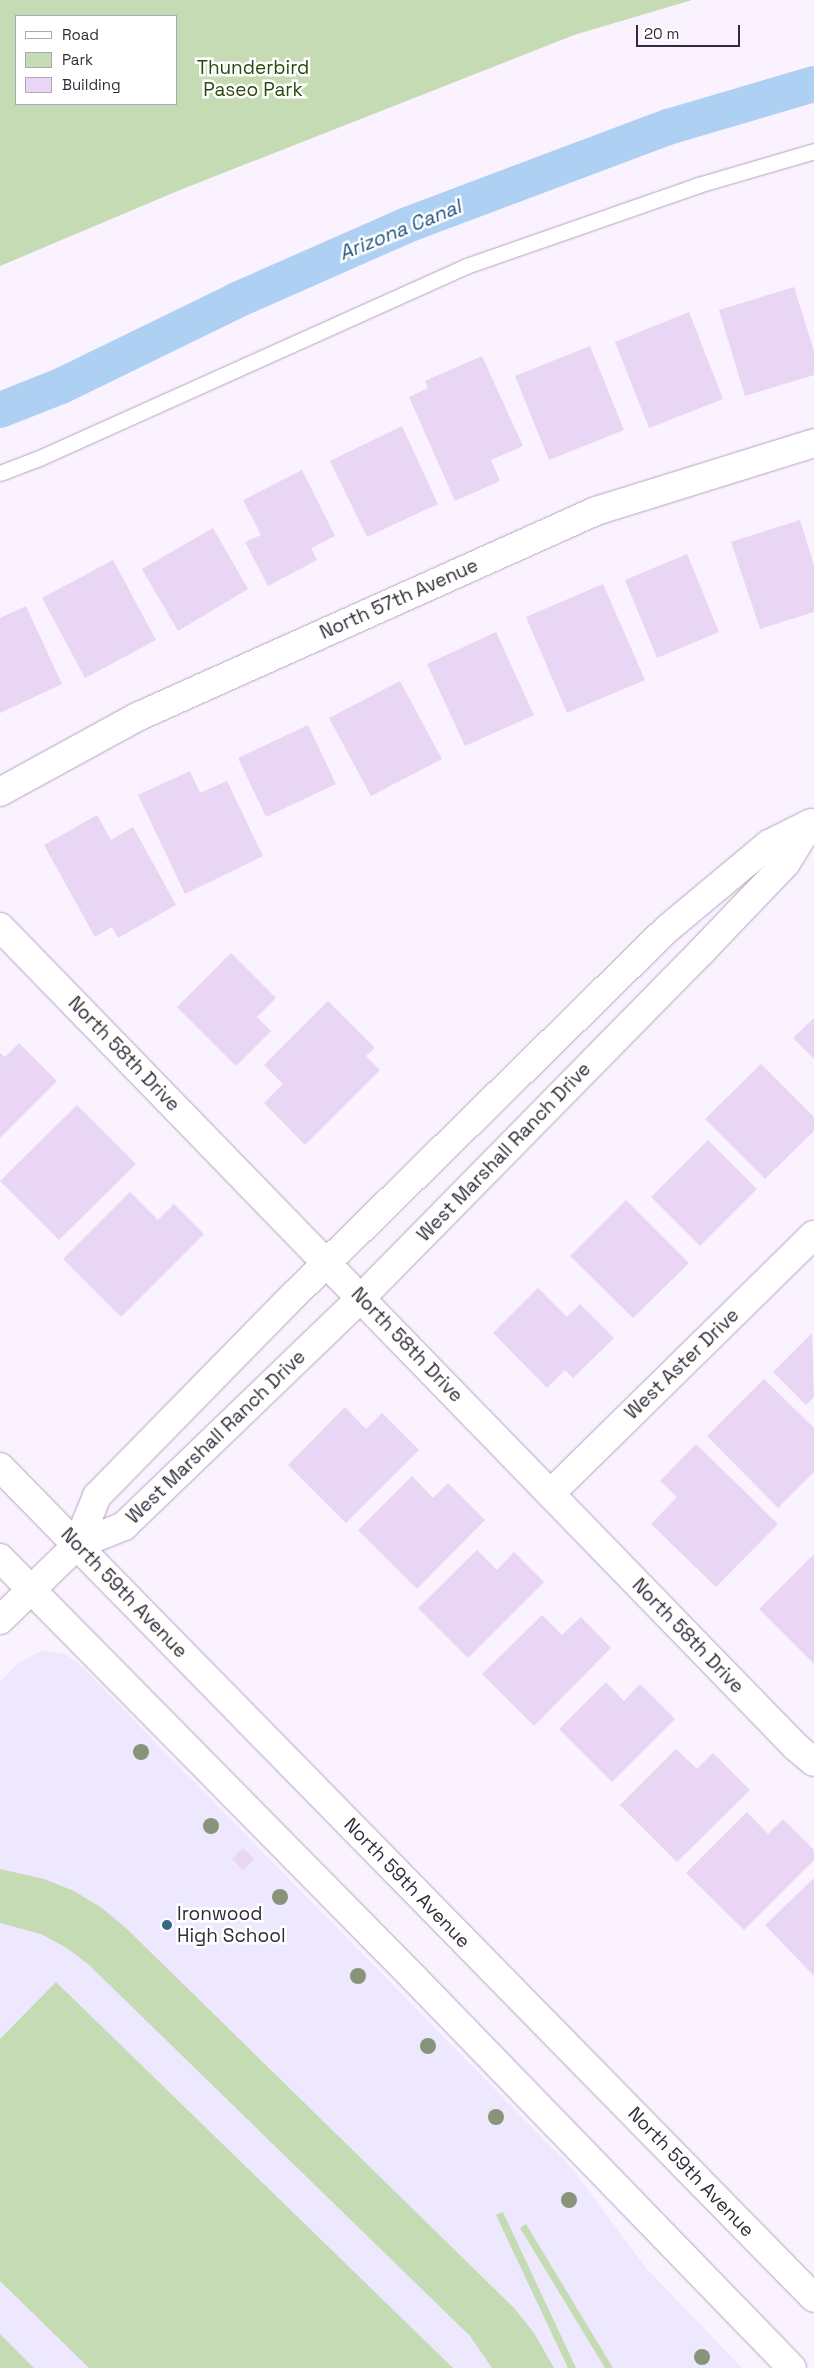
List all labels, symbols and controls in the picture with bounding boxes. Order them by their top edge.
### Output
legend [15,15,178,105]
scale bar [639,15,743,47]
text: 20 m [644,24,679,43]
text: Road [62,25,99,44]
text: Park [62,50,93,69]
park label: Thunderbird Paseo Park [197,57,309,101]
text: Building [62,75,121,94]
water label: Arizona Canal [336,195,464,265]
street label: North 57th Avenue [316,554,482,644]
street label: North 58th Drive [63,992,185,1116]
street label: West Marshall Ranch Drive [412,1058,596,1246]
street label: North 58th Drive [346,1283,468,1407]
street label: West Aster Drive [620,1304,744,1424]
street label: West Marshall Ranch Drive [122,1345,310,1529]
street label: North 59th Avenue [56,1523,192,1663]
street label: North 58th Drive [627,1574,749,1698]
street label: North 59th Avenue [339,1813,475,1953]
place label: Ironwood High School [177,1903,286,1947]
marker: Ironwood High School [161,1919,173,1931]
street label: North 59th Avenue [623,2102,759,2242]

